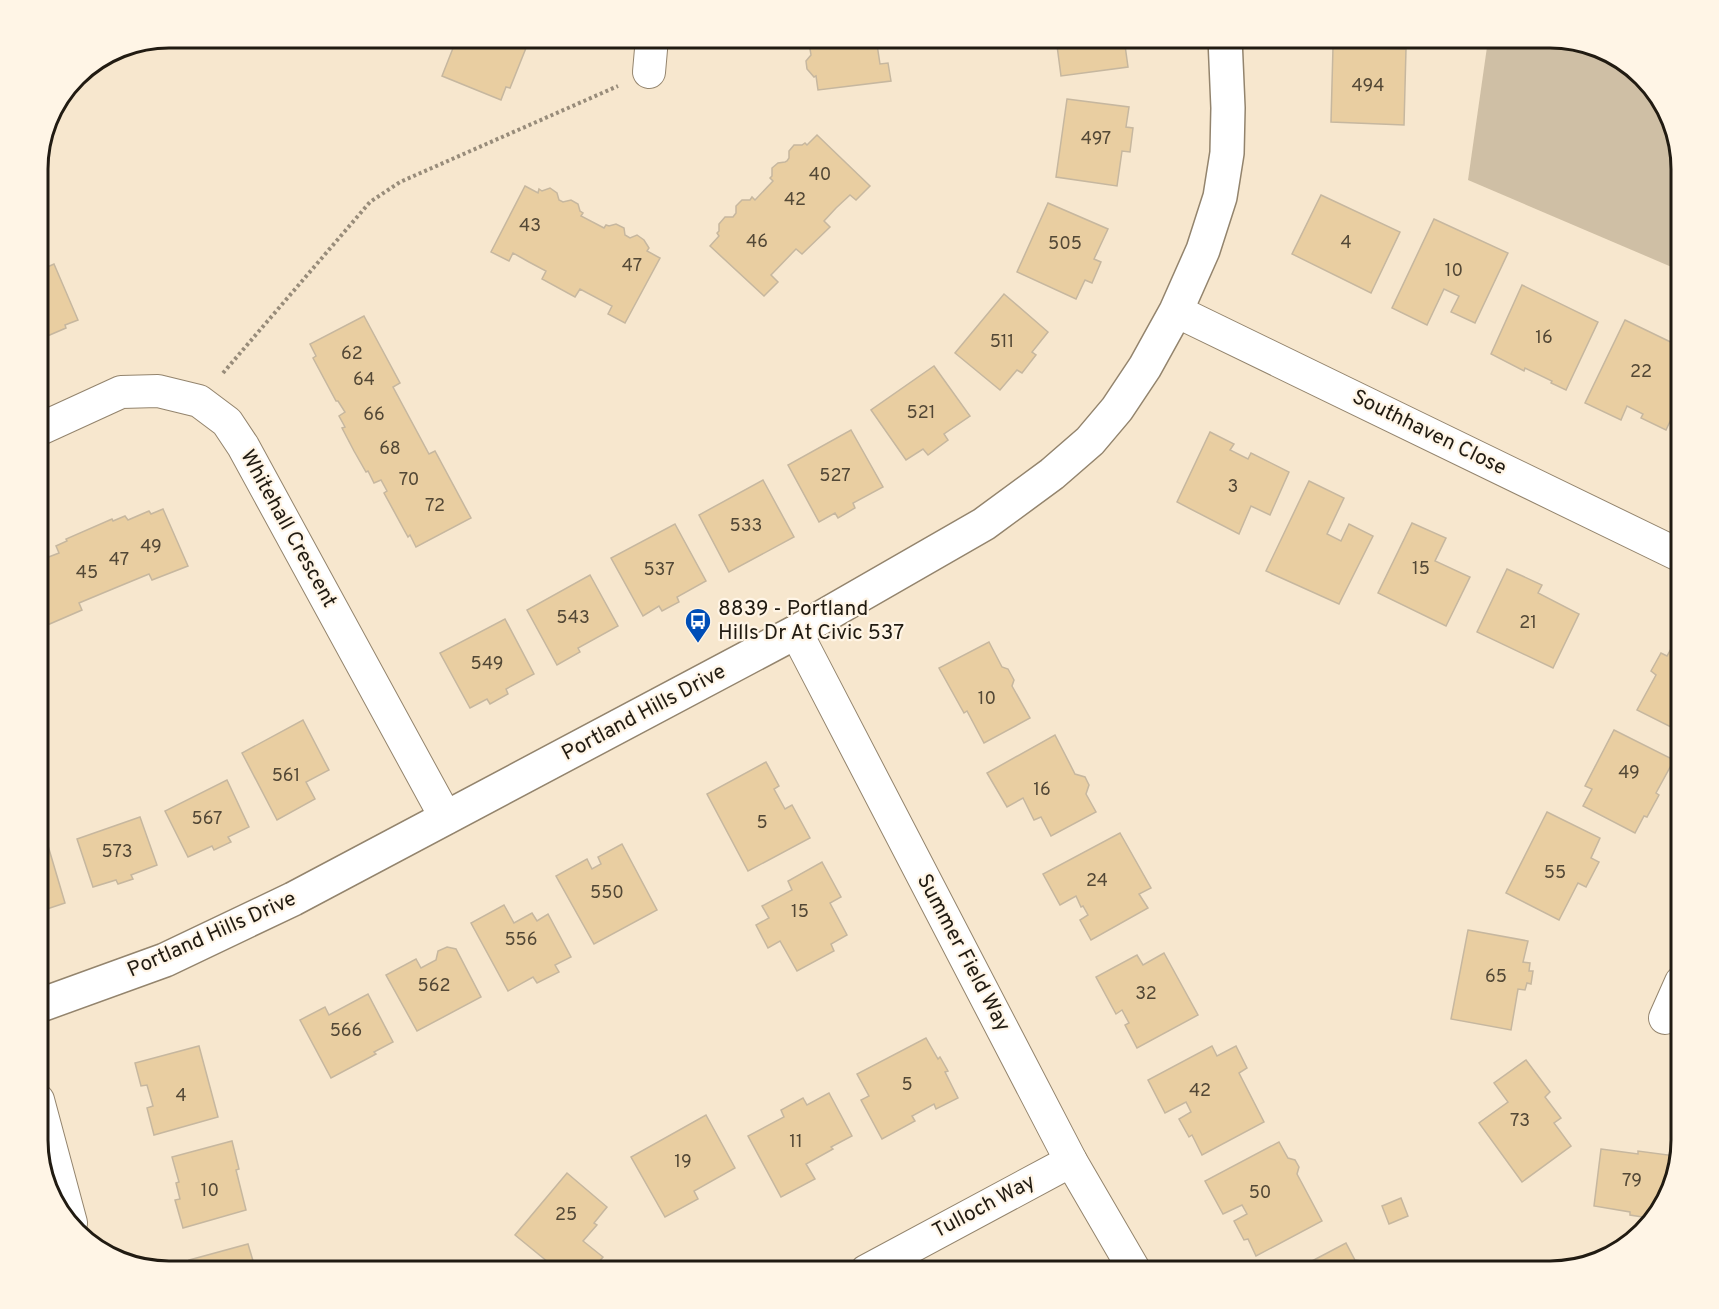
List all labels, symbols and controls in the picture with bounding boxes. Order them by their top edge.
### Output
house number: 494 [1352,75,1384,98]
house number: 497 [1081,128,1111,151]
house number: 40 [809,164,831,187]
house number: 42 [784,189,806,212]
house number: 43 [519,215,541,238]
house number: 46 [746,231,768,254]
house number: 4 [1340,232,1352,255]
house number: 505 [1048,233,1082,256]
house number: 47 [622,255,642,278]
house number: 10 [1445,260,1463,283]
house number: 16 [1535,327,1553,350]
house number: 511 [990,331,1014,354]
house number: 62 [341,343,363,366]
house number: 22 [1630,361,1652,384]
house number: 64 [353,369,375,392]
street label: Southhaven Close [1347,384,1511,482]
house number: 521 [907,402,935,425]
house number: 66 [363,404,385,427]
house number: 68 [379,438,401,461]
street label: Whitehall Crescent [233,445,343,613]
house number: 527 [819,465,851,488]
house number: 70 [399,469,419,492]
house number: 3 [1228,476,1238,499]
house number: 72 [425,495,445,518]
house number: 533 [730,515,762,538]
house number: 49 [140,536,162,559]
house number: 47 [109,549,129,572]
house number: 15 [1412,558,1430,581]
house number: 537 [643,559,675,582]
house number: 45 [76,562,98,585]
place label: 8839 - Portland Hills Dr At Civic 537 [718,596,904,647]
bus stop icon: 8839 - Portland Hills Dr At Civic 537 [683,606,713,644]
house number: 543 [556,607,590,630]
house number: 21 [1519,612,1537,635]
house number: 549 [470,653,504,676]
street label: Portland Hills Drive [557,658,731,768]
house number: 10 [978,688,996,711]
house number: 49 [1618,762,1640,785]
house number: 561 [272,765,300,788]
house number: 16 [1033,779,1051,802]
house number: 567 [192,808,222,831]
house number: 5 [756,812,768,835]
house number: 573 [102,841,132,864]
house number: 55 [1544,862,1566,885]
street label: Summer Field Way [910,869,1016,1037]
house number: 24 [1086,870,1108,893]
house number: 550 [590,882,624,905]
street label: Portland Hills Drive [123,886,301,984]
house number: 15 [791,901,809,924]
house number: 556 [504,929,538,952]
house number: 65 [1485,966,1507,989]
house number: 562 [418,975,450,998]
house number: 32 [1135,983,1157,1006]
house number: 566 [330,1020,362,1043]
house number: 5 [901,1074,913,1097]
house number: 42 [1189,1080,1211,1103]
house number: 4 [175,1085,187,1108]
house number: 73 [1510,1110,1530,1133]
house number: 11 [789,1131,803,1154]
house number: 19 [674,1151,692,1174]
street label: Tulloch Way [928,1169,1040,1245]
house number: 79 [1622,1170,1642,1193]
house number: 10 [201,1180,219,1203]
house number: 50 [1249,1182,1271,1205]
house number: 25 [555,1204,577,1227]

